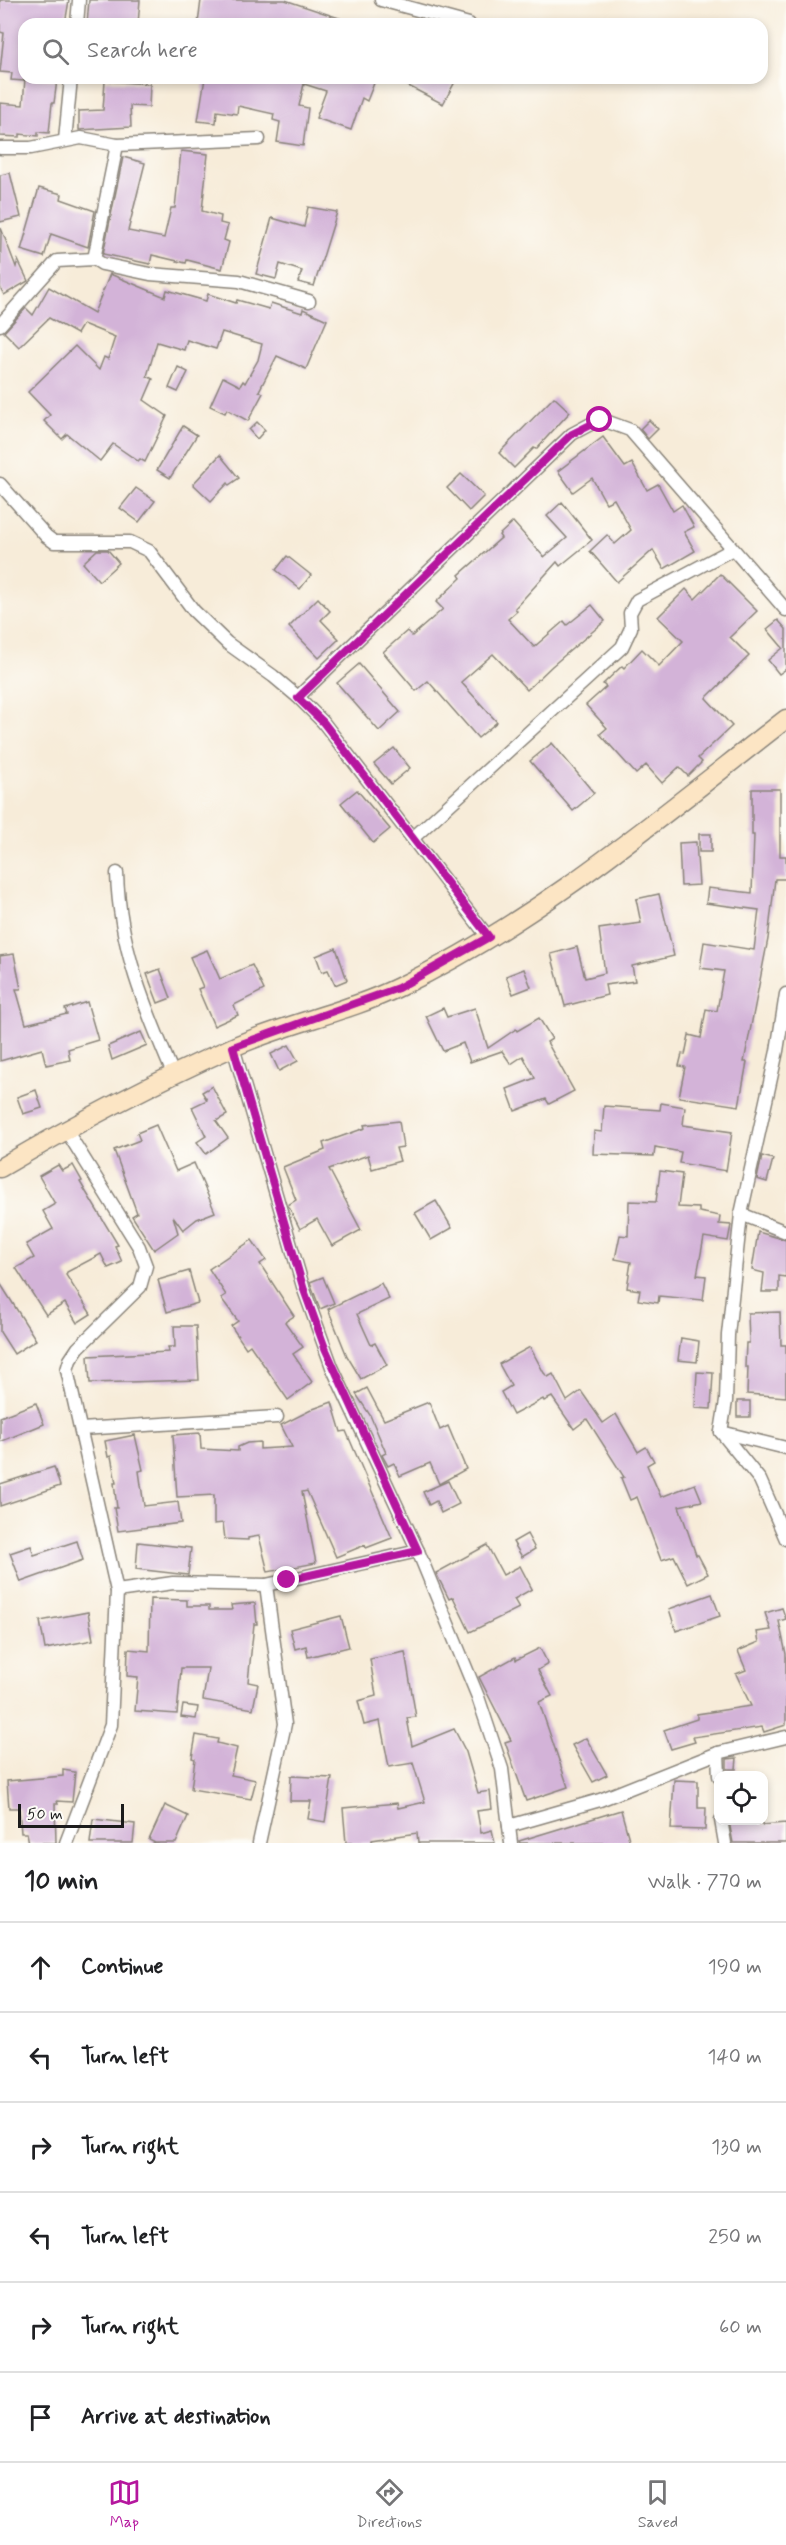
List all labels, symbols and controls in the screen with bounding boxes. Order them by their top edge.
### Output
search box [18,18,768,84]
icon: search [39,35,72,68]
text: Search here [87,37,198,65]
route start [586,406,612,432]
route end [273,1566,299,1592]
map controls [714,1771,768,1825]
button: locate [714,1771,768,1825]
scale bar [18,1801,124,1828]
text: 50 m [27,1804,63,1825]
text: 10 min [24,1865,99,1899]
text: Walk · 770 m [648,1869,762,1896]
icon: ahead [24,1951,57,1984]
text: Continue [81,1953,163,1981]
text: 190 m [708,1954,762,1981]
icon: left [24,2041,57,2074]
text: Turn left [81,2043,169,2071]
text: 140 m [708,2044,762,2071]
icon: right [24,2131,57,2164]
text: Turn right [81,2133,179,2161]
text: 130 m [711,2134,762,2161]
icon: left [24,2221,57,2254]
text: Turn left [81,2223,169,2251]
text: 250 m [708,2224,762,2251]
icon: right [24,2311,57,2344]
text: Turn right [81,2313,179,2341]
text: 60 m [719,2314,762,2341]
icon: arrive [24,2401,57,2434]
text: Arrive at destination [81,2403,271,2431]
tab: Map [108,2476,141,2533]
tab: Directions [356,2476,422,2533]
tab: Saved [638,2476,678,2533]

